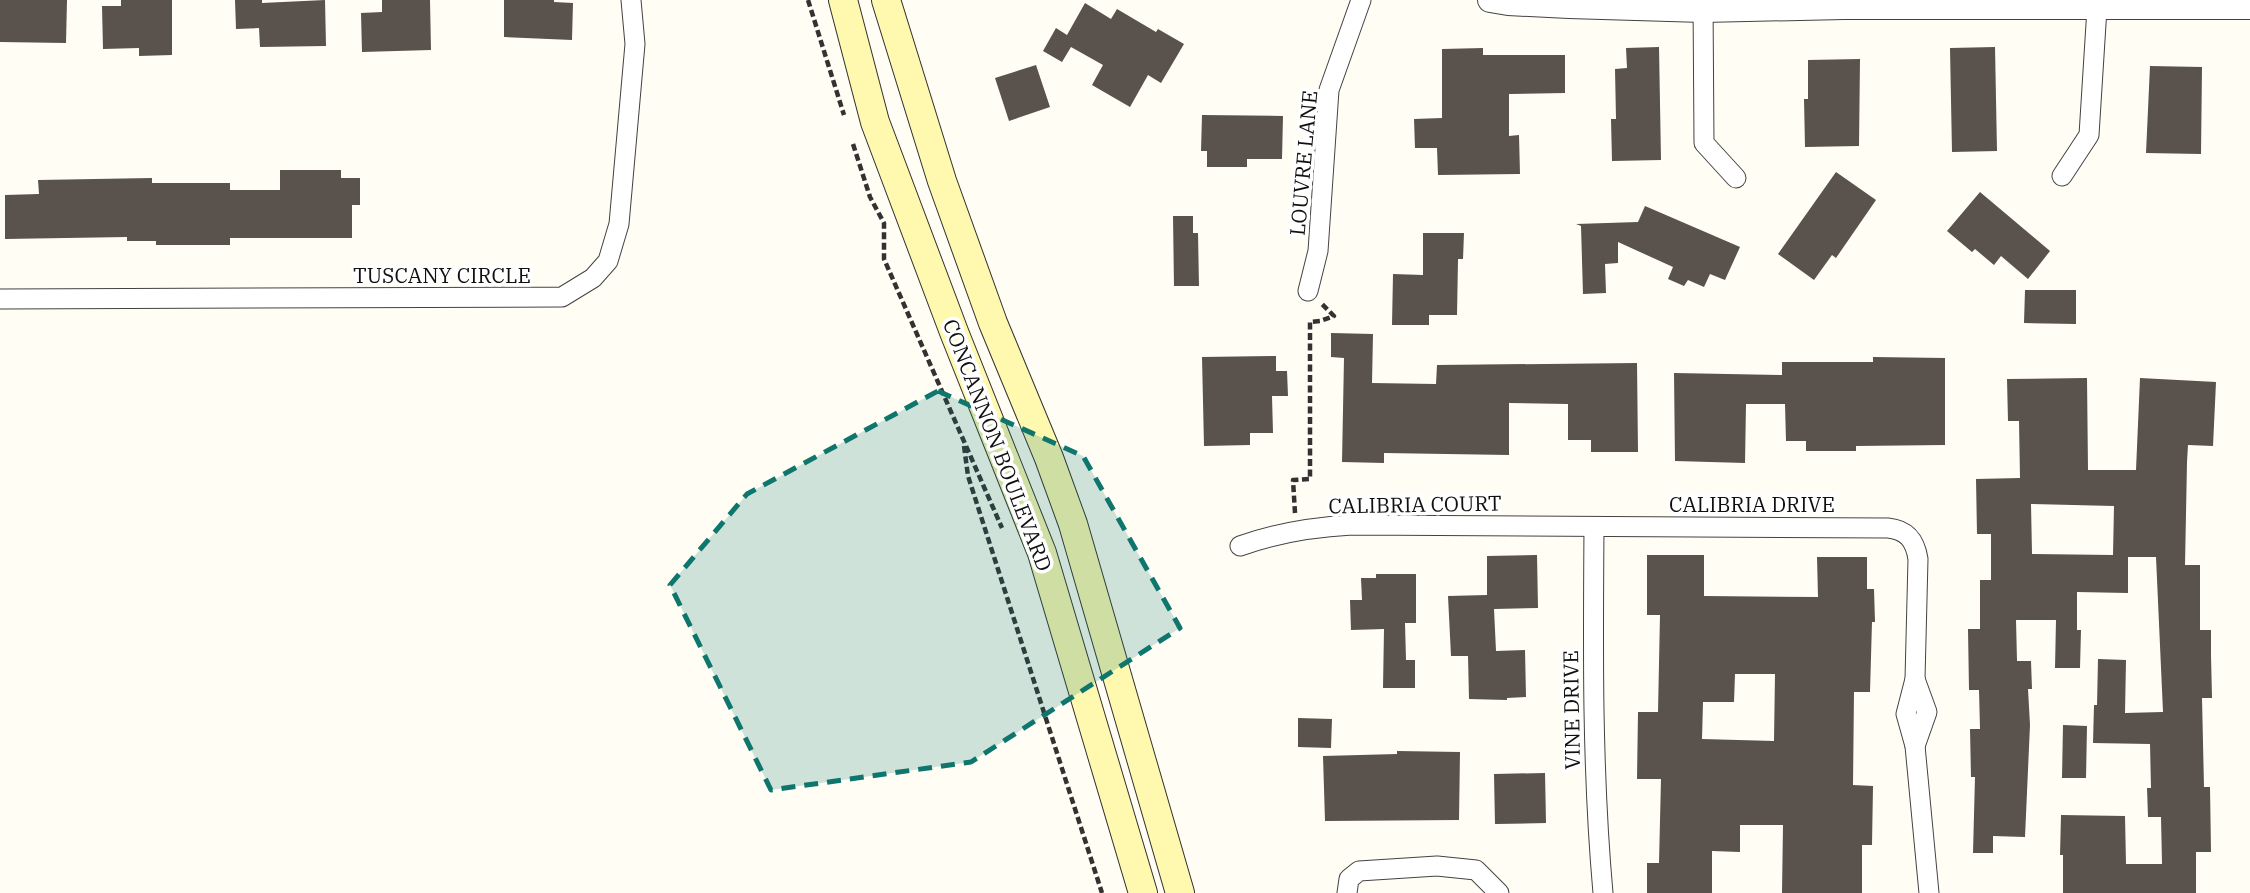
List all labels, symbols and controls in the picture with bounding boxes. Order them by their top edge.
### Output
street label: LOUVRE LANE [1283,89,1323,237]
street label: TUSCANY CIRCLE [353,261,531,289]
street label: CONCANNON BOULEVARD [937,315,1059,575]
street label: CALIBRIA COURT [1328,488,1502,520]
street label: CALIBRIA DRIVE [1669,490,1835,518]
street label: VINE DRIVE [1556,650,1586,770]

